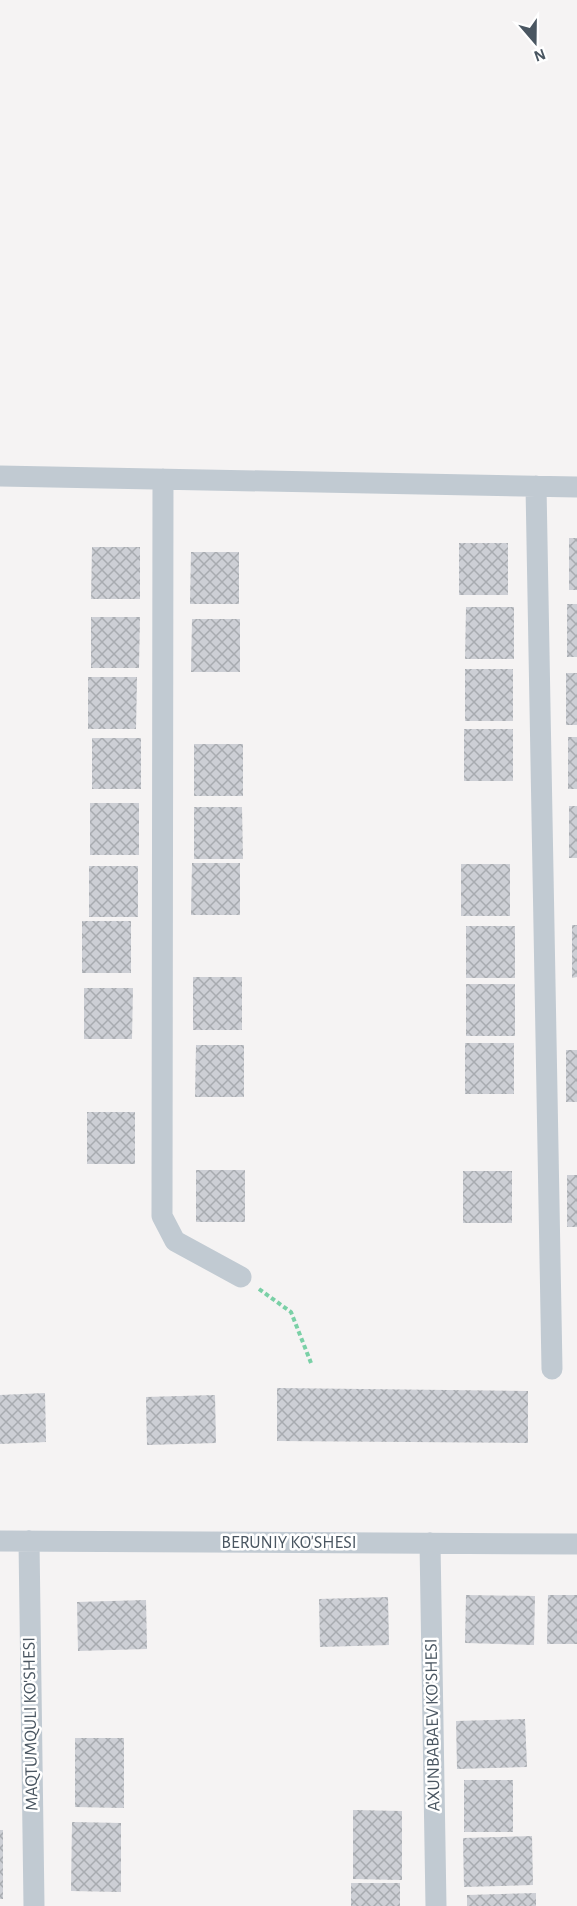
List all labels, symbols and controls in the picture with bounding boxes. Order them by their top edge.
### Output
north arrow [505,12,565,72]
text: N [532,46,548,65]
street label: BERUNIY KO'SHESI [221,1534,357,1552]
street label: MAQTUMQULI KO'SHESI [20,1637,42,1811]
street label: AXUNBABAEV KO'SHESI [422,1638,444,1812]

